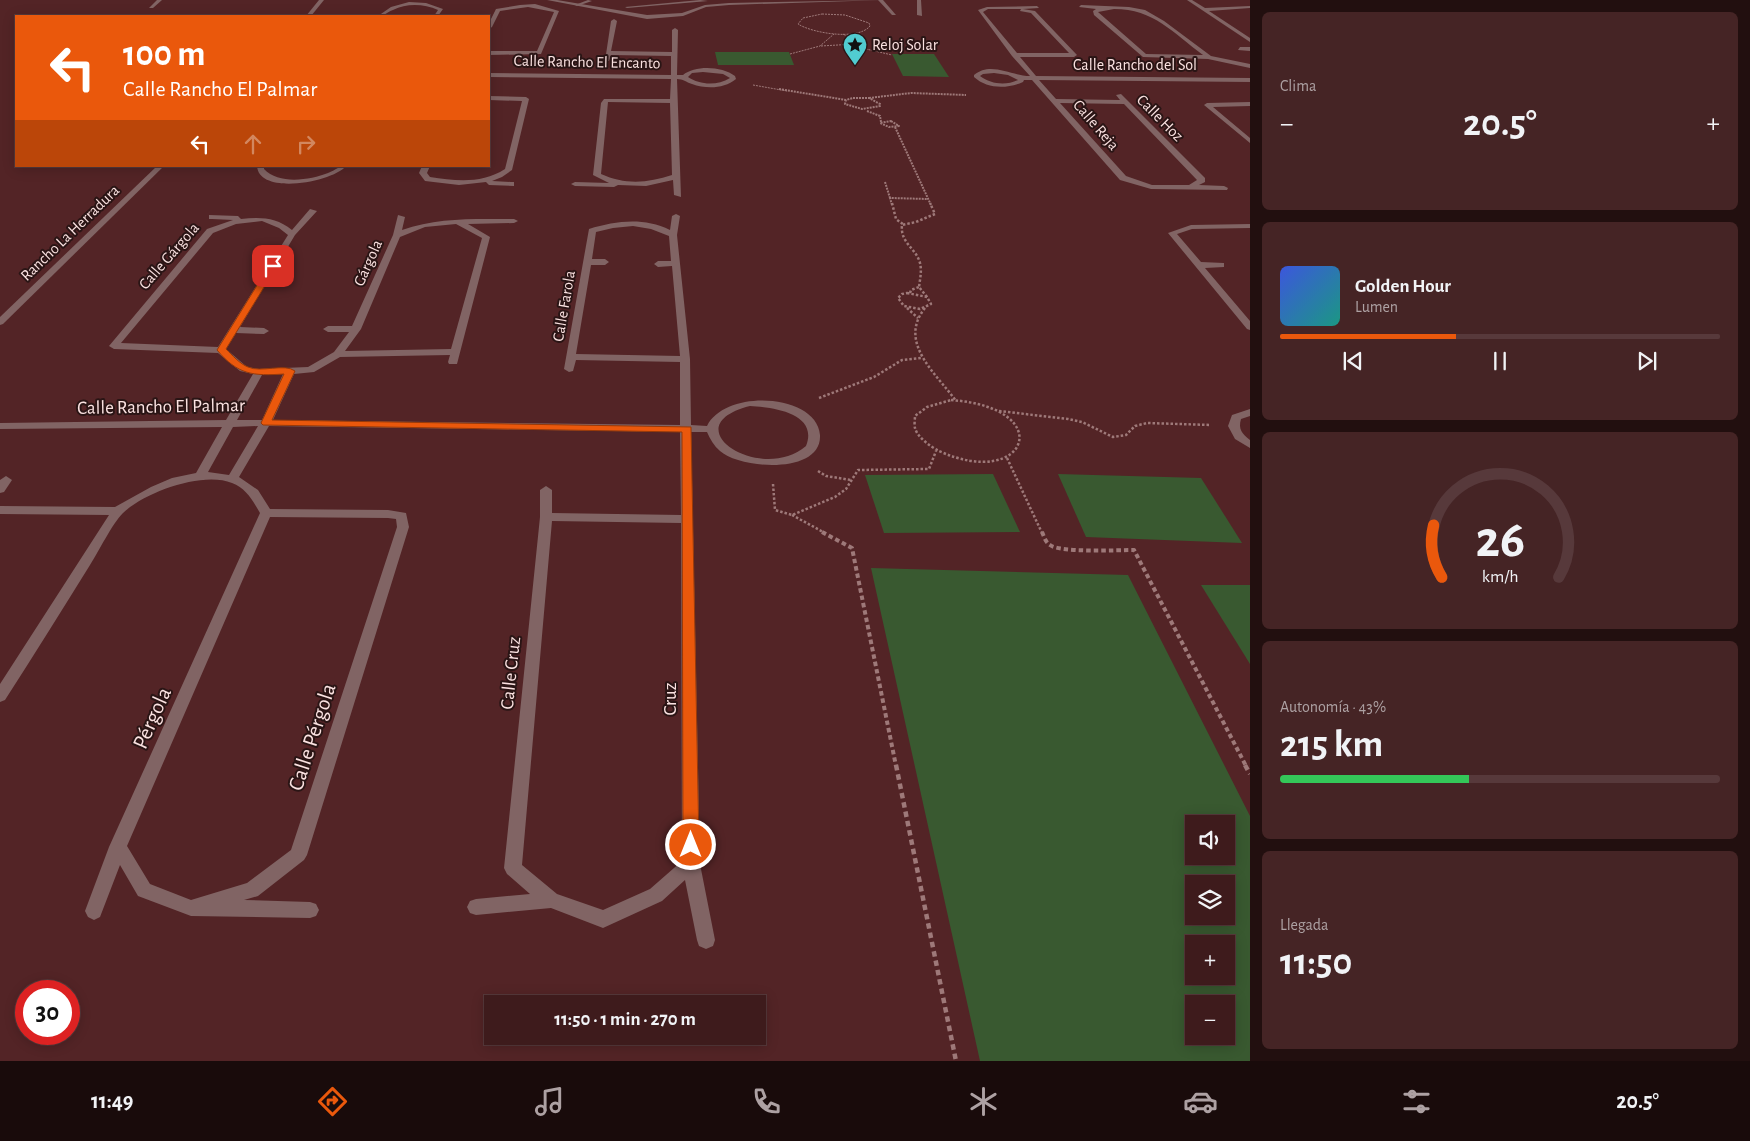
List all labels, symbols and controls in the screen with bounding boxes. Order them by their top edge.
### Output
place icon: Reloj Solar [842,32,868,66]
icon: left [40,35,105,100]
text: 100 m [123,37,206,72]
place label: Reloj Solar [872,37,939,54]
street label: Calle Rancho El Encanto [513,53,661,71]
street label: Calle Rancho del Sol [1073,57,1197,73]
text: Calle Rancho El Palmar [123,78,317,100]
text: Clima [1280,78,1316,94]
street label: Calle Hoz [1134,92,1187,145]
street label: Calle Reja [1069,97,1122,154]
text: 20.5° [1463,105,1537,143]
text: − [1280,110,1293,138]
text: + [1707,110,1720,138]
icon: left [186,130,214,158]
icon: ahead [239,130,267,158]
icon: right [292,130,320,158]
street label: Rancho La Herradura [18,182,122,284]
street label: Calle Gárgola [136,220,202,292]
street label: Gárgola [351,237,385,289]
pin [252,245,294,287]
icon: arrive [259,252,287,280]
street label: Calle Farola [550,269,578,343]
text: Golden Hour [1355,277,1451,296]
text: Lumen [1355,299,1398,315]
icon: previous [1339,347,1367,375]
icon: pause [1486,347,1514,375]
icon: next [1633,347,1661,375]
street label: Calle Rancho El Palmar [77,396,245,418]
text: 26 [1475,514,1525,566]
text: km/h [1482,568,1518,586]
street label: Calle Cruz [498,635,524,710]
street label: Calle Pérgola [284,681,340,793]
street label: Cruz [661,682,680,716]
street label: Pérgola [129,684,175,752]
text: Autonomía · 43% [1280,699,1386,715]
text: 215 km [1280,726,1383,764]
map controls [1185,815,1235,1045]
button: sound [1185,815,1235,865]
position arrow [664,818,716,870]
button: layers [1185,875,1235,925]
text: Llegada [1280,917,1328,933]
button: + [1185,935,1235,985]
text: 11:50 [1280,944,1352,982]
speed limit sign: 30 [15,980,80,1045]
button: − [1185,995,1235,1045]
text: 11:50 · 1 min · 270 m [554,1010,696,1029]
icon: directions [315,1084,350,1119]
icon: music [532,1084,567,1119]
icon: phone [749,1084,784,1119]
icon: climate [966,1084,1001,1119]
icon: car [1183,1084,1218,1119]
icon: filters [1399,1084,1434,1119]
text: 11:49 [91,1090,133,1112]
text: 20.5° [1616,1090,1659,1112]

